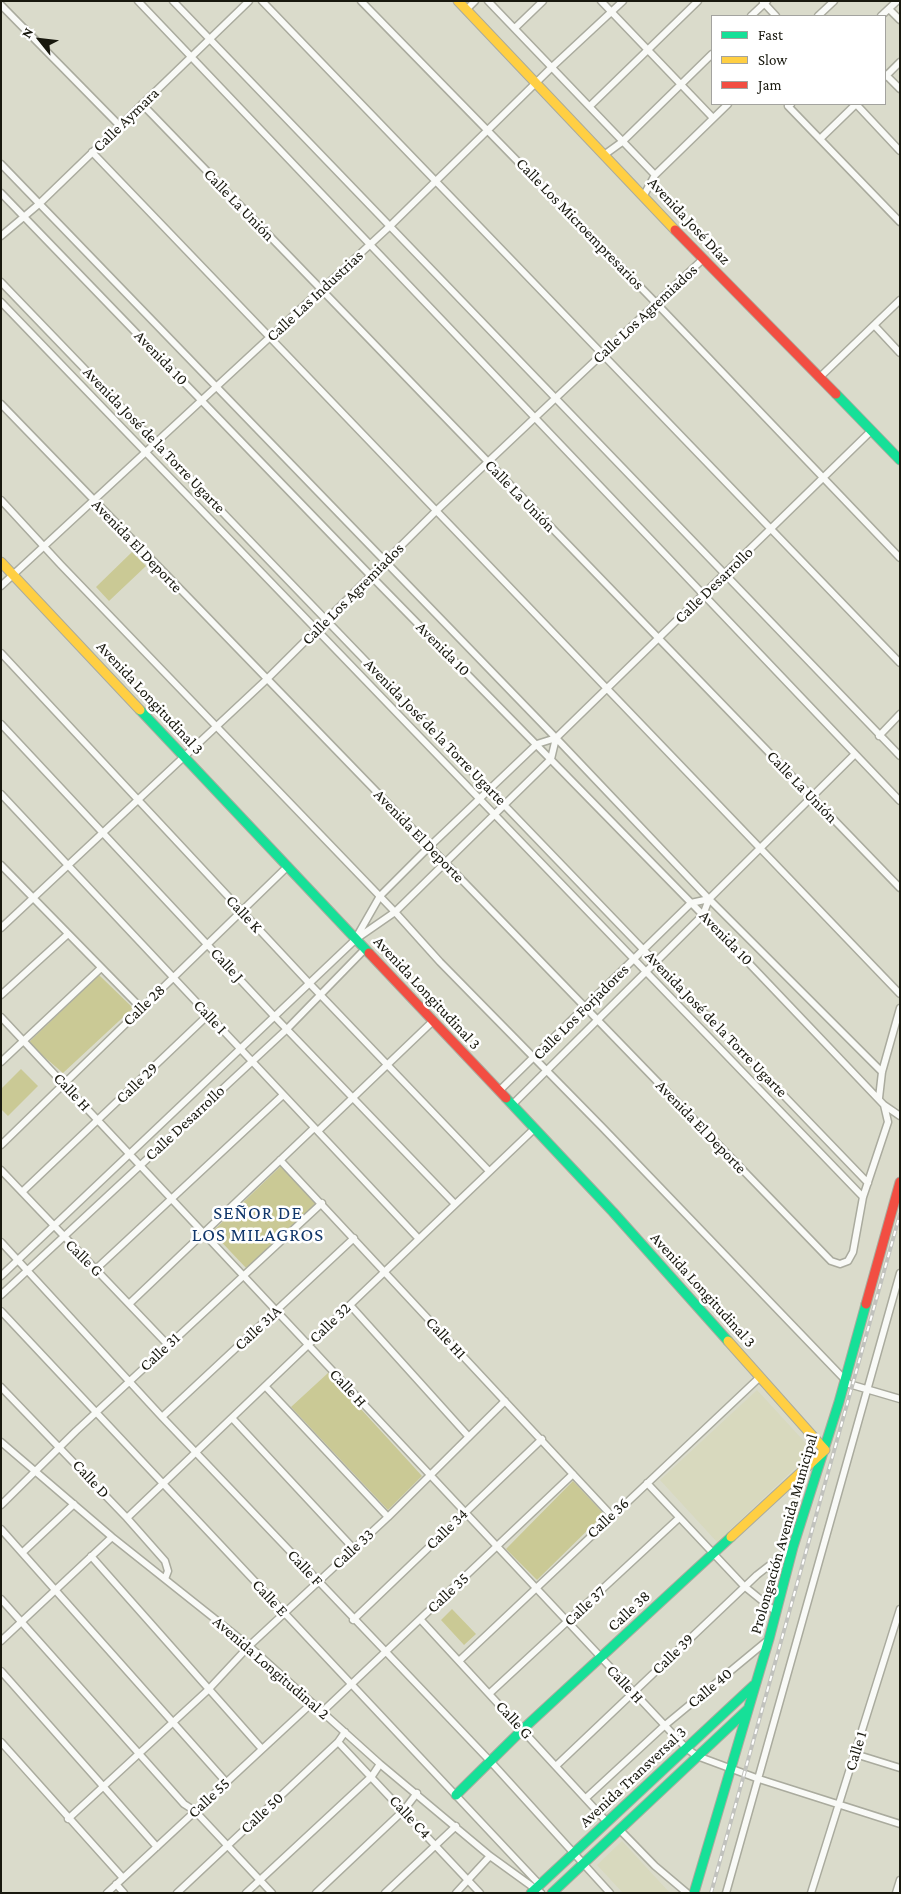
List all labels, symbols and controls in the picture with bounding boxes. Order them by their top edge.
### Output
north arrow [15,15,65,65]
legend [711,15,886,105]
text: N [18,25,36,41]
text: Fast [758,27,783,43]
text: Slow [758,52,787,68]
text: Jam [758,77,781,93]
street label: Calle Aymara [89,84,163,156]
street label: Calle Los Microempresarios [512,154,648,294]
street label: Calle La Unión [200,165,278,245]
street label: Avenida José Díaz [644,173,734,269]
street label: Calle Las Industrias [263,246,367,346]
street label: Calle Los Agremiados [588,260,702,368]
street label: Avenida 10 [130,327,192,389]
street label: Avenida José de la Torre Ugarte [79,363,229,517]
street label: Calle La Unión [481,456,559,536]
street label: Avenida El Deporte [88,495,186,597]
street label: Calle Los Agremiados [298,539,408,649]
street label: Calle Desarrollo [671,543,757,627]
street label: Avenida 10 [412,618,474,680]
street label: Avenida Longitudinal 3 [92,637,208,759]
street label: Avenida José de la Torre Ugarte [360,655,510,809]
street label: Calle La Unión [763,747,841,827]
street label: Avenida El Deporte [370,785,468,887]
street label: Calle K [222,891,266,937]
street label: Avenida 10 [695,907,757,969]
street label: Avenida Longitudinal 3 [369,932,485,1054]
street label: Calle J [206,944,248,986]
street label: Avenida José de la Torre Ugarte [641,947,791,1101]
street label: Calle Los Forjadores [529,960,633,1064]
street label: Calle 28 [119,980,169,1030]
street label: Calle I [189,996,231,1038]
street label: Calle 29 [112,1058,162,1108]
street label: Calle H [49,1069,95,1115]
street label: Avenida El Deporte [652,1076,750,1178]
street label: Calle Desarrollo [141,1081,229,1165]
district label: SEÑOR DE LOS MILAGROS [190,1202,326,1246]
street label: Avenida Longitudinal 3 [646,1228,760,1352]
street label: Calle G [61,1235,107,1281]
street label: Calle 32 [305,1299,355,1347]
street label: Calle 31A [231,1301,285,1355]
street label: Calle H1 [422,1313,470,1363]
street label: Calle 31 [136,1329,184,1375]
street label: Calle H [325,1365,371,1411]
street label: Prolongación Avenida Municipal [746,1432,822,1636]
street label: Calle D [68,1456,114,1502]
street label: Calle 36 [583,1494,633,1542]
street label: Calle 34 [422,1504,472,1554]
street label: Calle 33 [328,1525,378,1573]
street label: Calle F [283,1546,327,1590]
street label: Calle 35 [423,1569,473,1617]
street label: Calle E [248,1575,292,1621]
street label: Calle 37 [560,1582,610,1630]
street label: Calle 38 [604,1586,654,1636]
street label: Avenida Longitudinal 2 [209,1612,333,1724]
street label: Calle 39 [648,1629,698,1679]
street label: Calle H [602,1661,648,1707]
street label: Calle 40 [684,1664,736,1712]
street label: Calle G [492,1697,536,1743]
street label: Avenida Transversal 3 [576,1723,690,1831]
street label: Calle 1 [841,1729,871,1773]
street label: Calle 55 [184,1774,234,1822]
street label: Calle 50 [237,1788,287,1838]
street label: Calle C4 [385,1791,435,1843]

